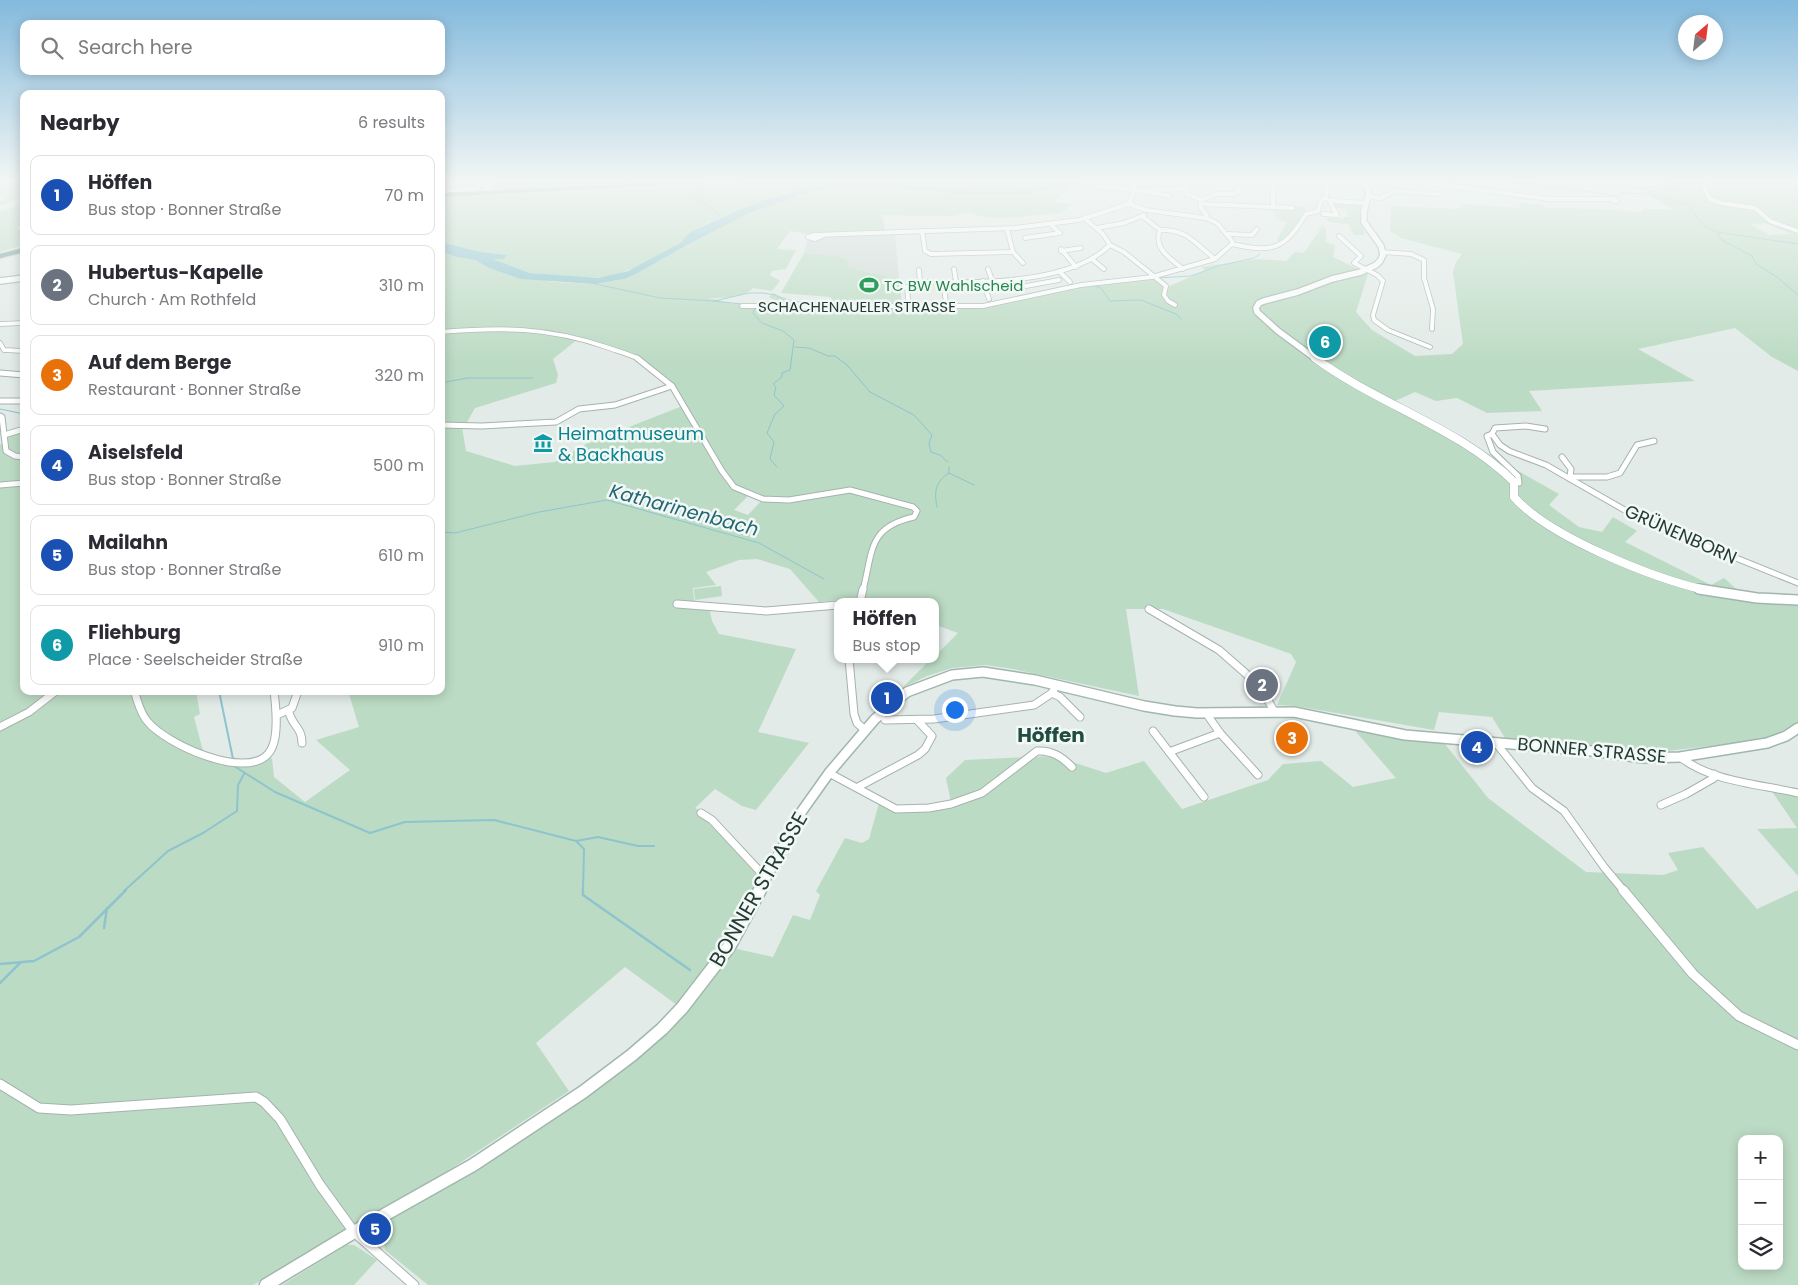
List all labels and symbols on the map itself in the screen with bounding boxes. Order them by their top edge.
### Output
north arrow [1678,15,1723,60]
sports icon: TC BW Wahlscheid [858,274,880,296]
place label: TC BW Wahlscheid [884,275,1023,296]
street label: SCHACHENAUELER STRASSE [758,296,956,317]
pin: 6 [1309,323,1341,361]
place label: Heimatmuseum & Backhaus [558,421,704,467]
museum icon: Heimatmuseum & Backhaus [532,432,554,454]
water label: Katharinenbach [606,477,762,543]
street label: GRÜNENBORN [1621,498,1741,570]
pin: 2 [1246,666,1278,704]
pin: 1 [871,679,903,717]
your location [942,697,968,723]
pin: 3 [1276,719,1308,757]
district label: Höffen [1017,721,1085,749]
pin: 4 [1461,728,1493,766]
street label: BONNER STRASSE [1517,731,1667,769]
street label: BONNER STRASSE [702,806,814,972]
pin: 5 [359,1210,391,1248]

